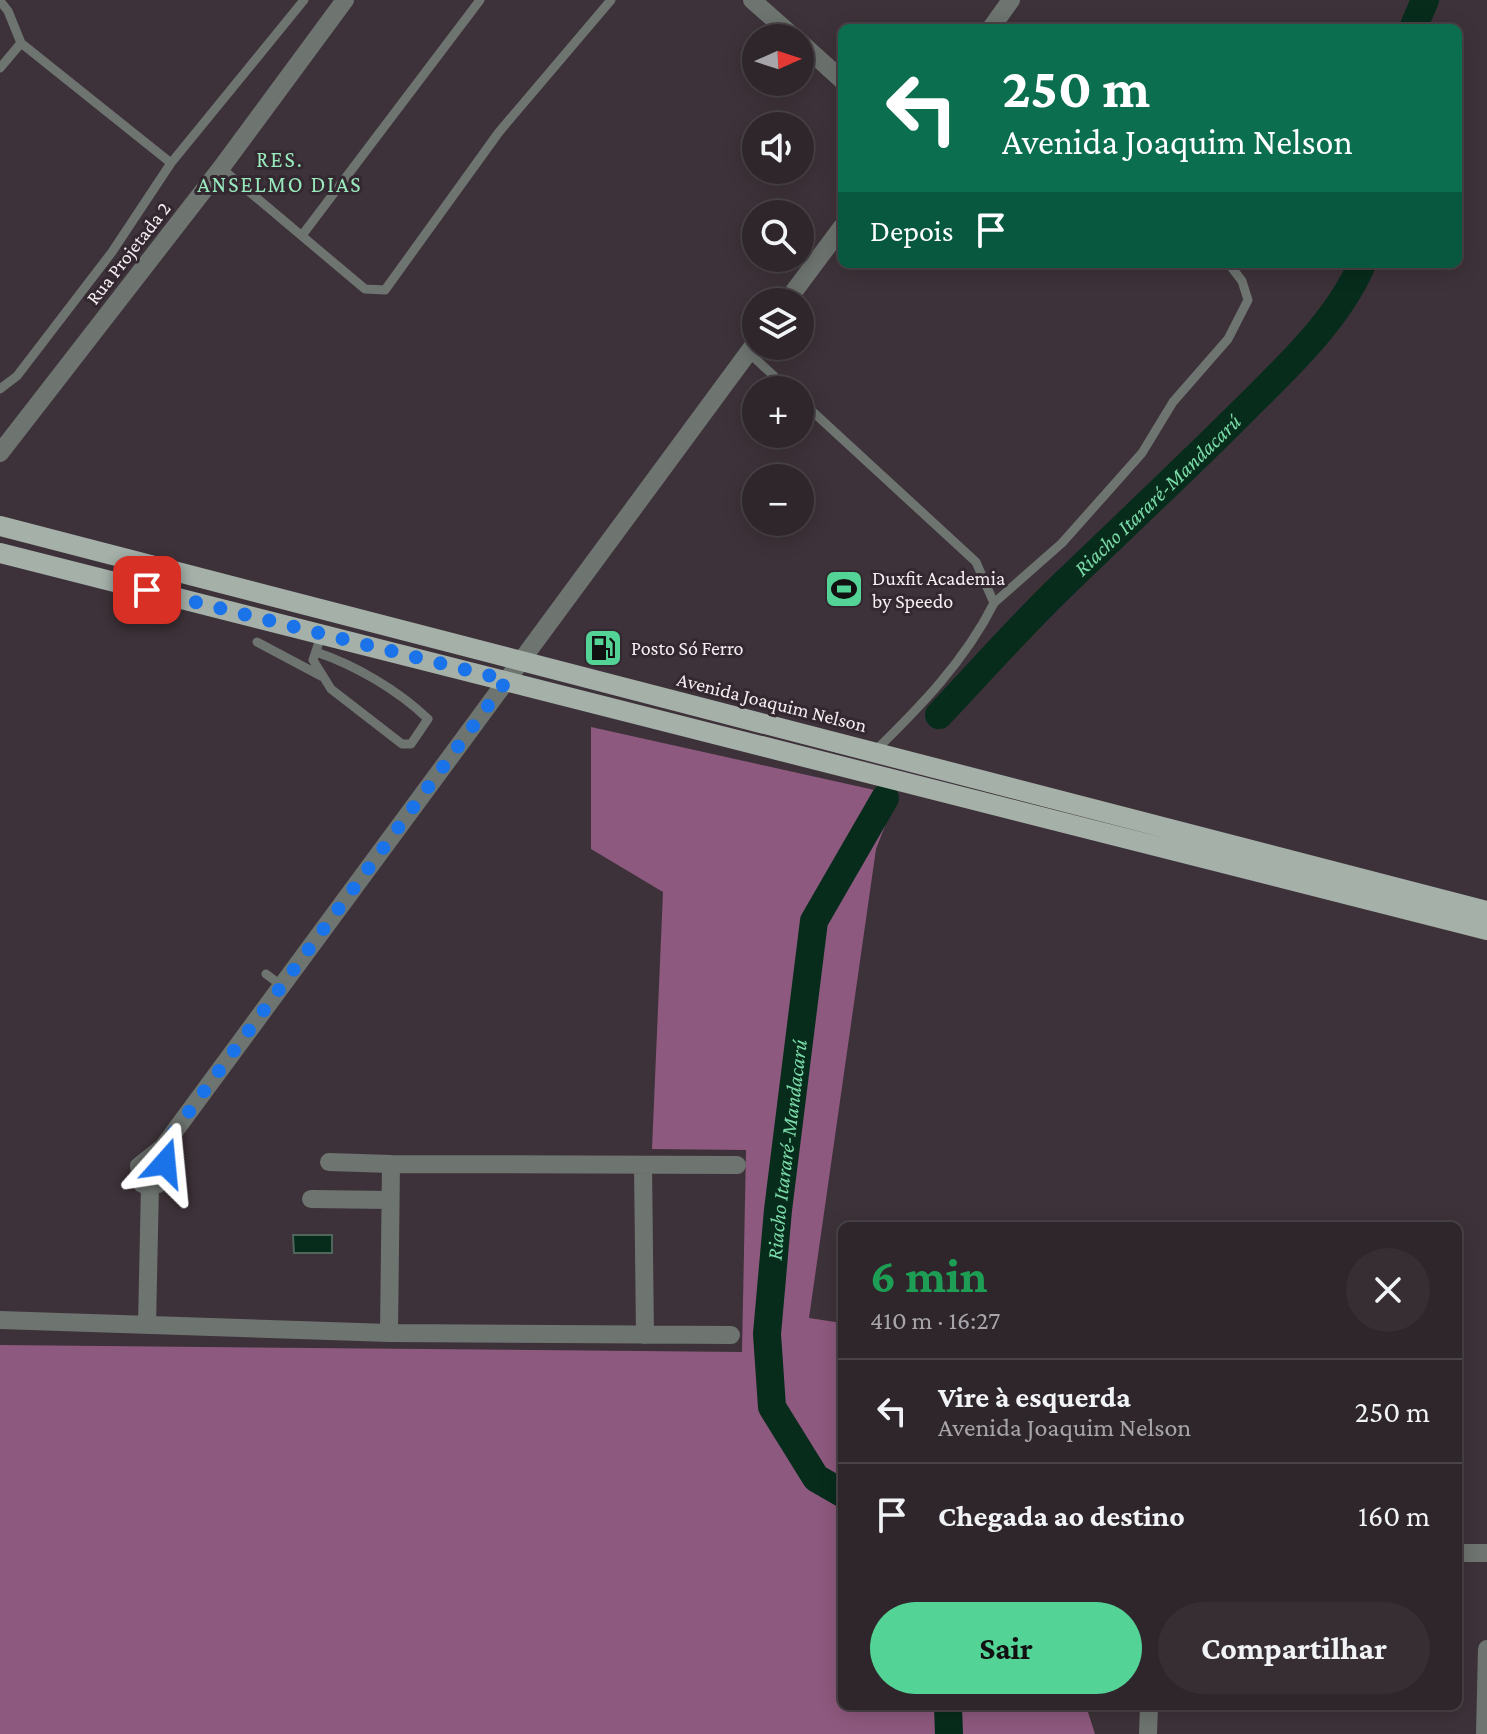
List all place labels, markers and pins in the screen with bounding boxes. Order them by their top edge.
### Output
pin [113,556,181,624]
place label: Duxfit Academia by Speedo [872,567,1005,613]
sports icon: Duxfit Academia by Speedo [823,568,865,610]
fuel station icon: Posto Só Ferro [582,627,624,669]
place label: Posto Só Ferro [631,637,744,659]

